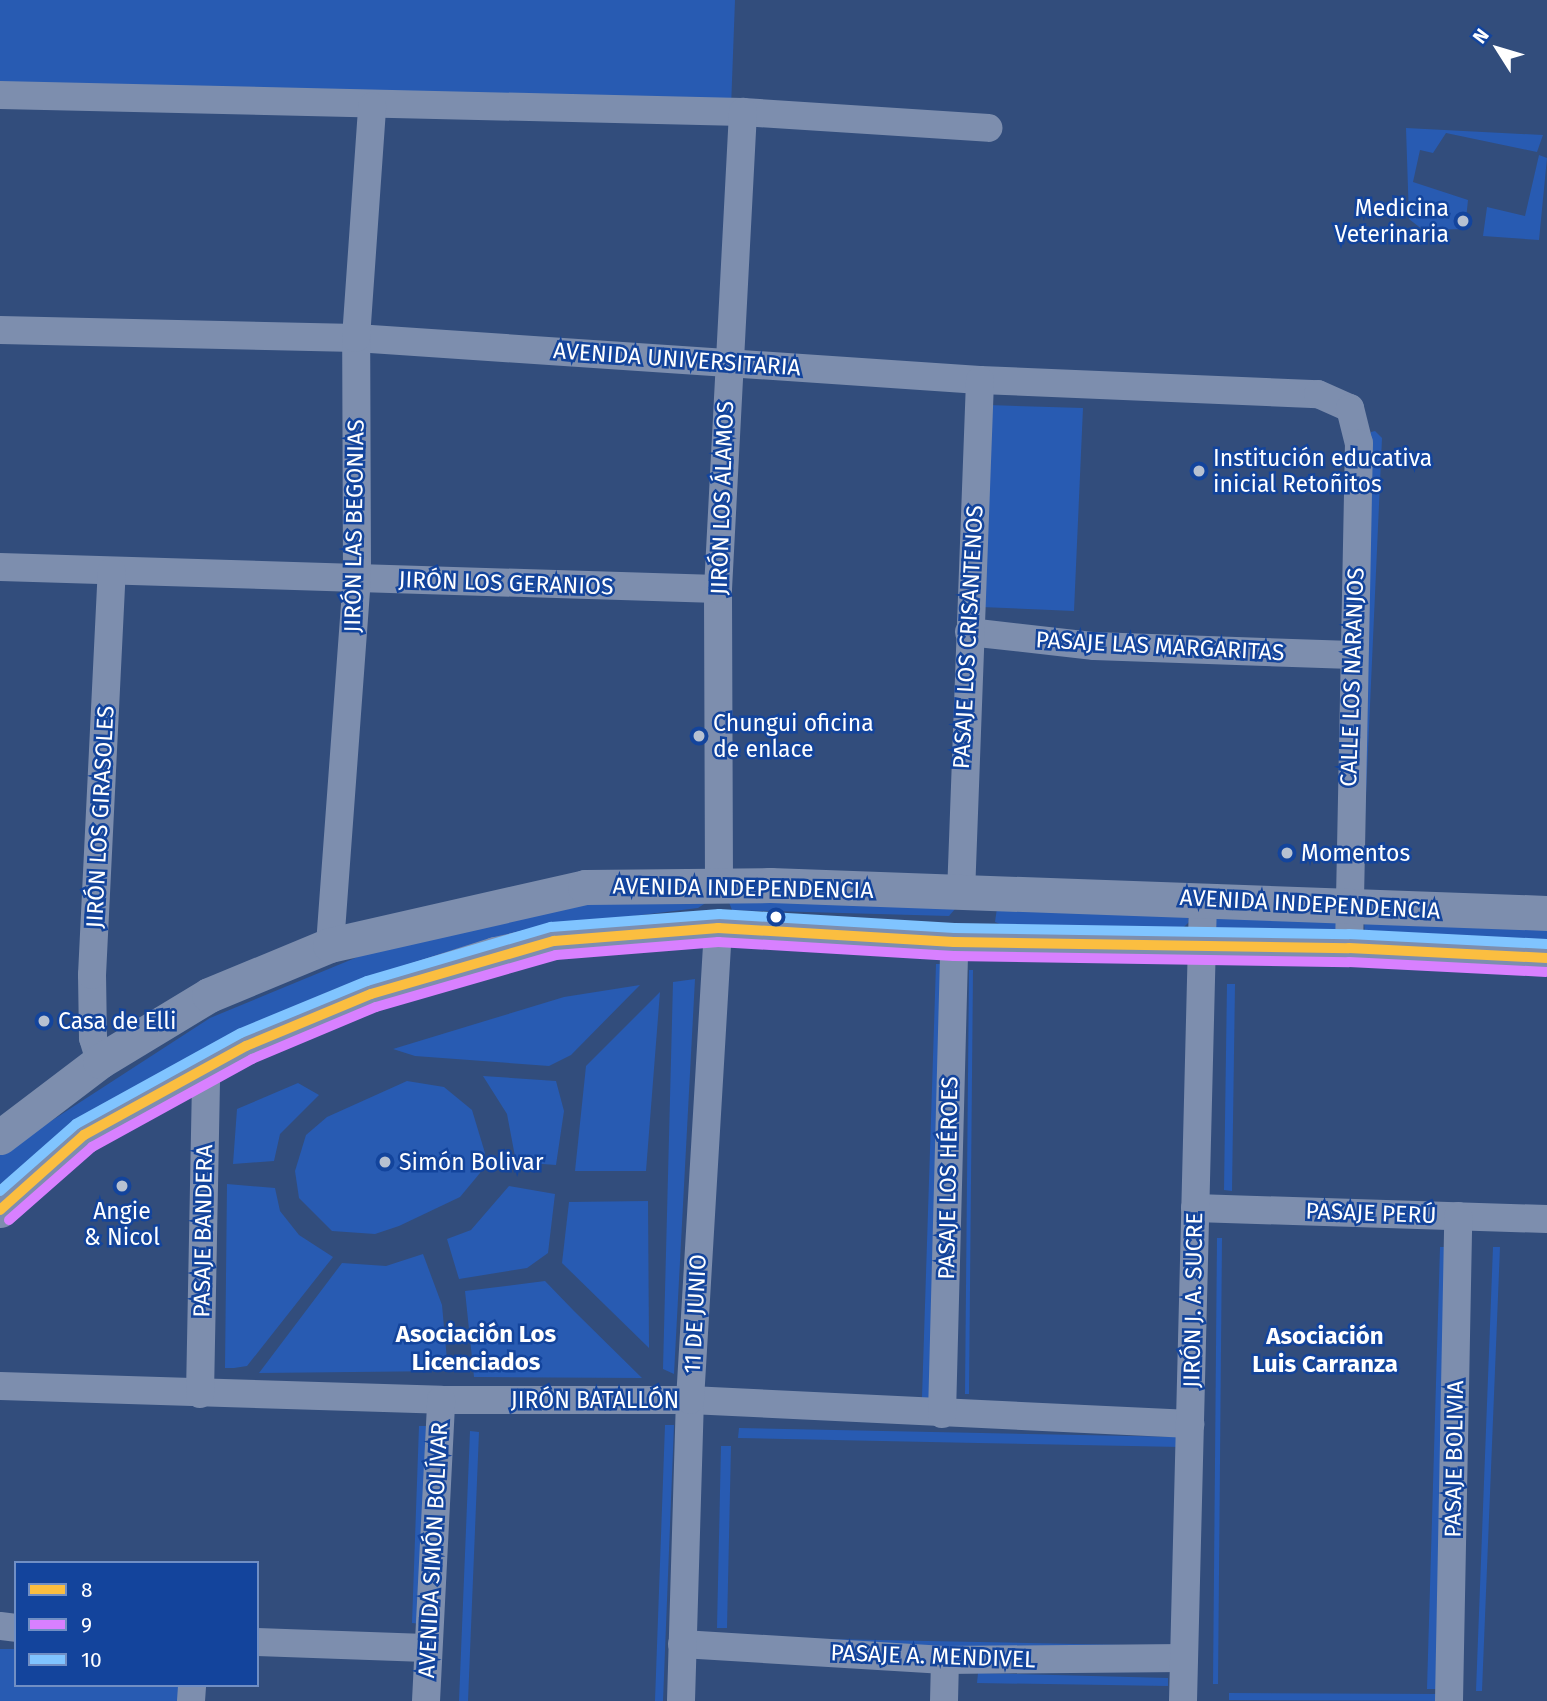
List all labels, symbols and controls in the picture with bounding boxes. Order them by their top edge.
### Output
north arrow [1463,14,1533,84]
text: N [1468,24,1494,48]
place label: Medicina Veterinaria [1335,194,1449,248]
marker: Medicina Veterinaria [1455,213,1471,229]
street label: AVENIDA UNIVERSITARIA [552,337,802,381]
street label: JIRÓN LOS ÁLAMOS [705,401,739,595]
street label: JIRÓN LAS BEGONIAS [338,419,370,633]
place label: Institución educativa inicial Retoñitos [1213,444,1432,498]
marker: Institución educativa inicial Retoñitos [1191,463,1207,479]
street label: PASAJE LOS CRISANTENOS [947,504,989,770]
street label: JIRÓN LOS GERANIOS [398,565,614,601]
street label: CALLE LOS NARANJOS [1334,567,1370,787]
street label: PASAJE LAS MARGARITAS [1035,626,1285,666]
street label: JIRÓN LOS GIRASOLES [80,705,120,929]
place label: Chungui oficina de enlace [713,709,874,763]
marker: Chungui oficina de enlace [691,728,707,744]
place label: Momentos [1301,839,1410,867]
marker: Momentos [1279,845,1295,861]
street label: AVENIDA INDEPENDENCIA [612,872,874,904]
street label: AVENIDA INDEPENDENCIA [1179,883,1441,925]
unlabelled marker [769,910,783,924]
place label: Casa de Elli [58,1007,177,1035]
marker: Casa de Elli [36,1013,52,1029]
street label: PASAJE LOS HÉROES [932,1076,964,1280]
street label: PASAJE BANDERA [188,1144,218,1318]
place label: Simón Bolivar [399,1148,544,1176]
marker: Simón Bolivar [377,1154,393,1170]
marker: Angie & Nicol [114,1178,130,1194]
place label: Angie & Nicol [84,1197,160,1251]
street label: PASAJE PERÚ [1305,1197,1437,1229]
street label: JIRÓN J. A. SUCRE [1178,1212,1208,1388]
street label: 11 DE JUNIO [678,1254,712,1374]
district label: Asociación Los Licenciados [396,1321,556,1377]
district label: Asociación Luis Carranza [1252,1323,1398,1379]
street label: PASAJE BOLIVIA [1439,1380,1469,1538]
street label: JIRÓN BATALLÓN [511,1386,679,1414]
street label: AVENIDA SIMÓN BOLÍVAR [413,1421,453,1679]
legend [14,1561,259,1687]
text: 8 [81,1577,93,1603]
text: 9 [81,1612,92,1638]
street label: PASAJE A. MENDIVEL [830,1639,1036,1673]
text: 10 [81,1647,102,1673]

